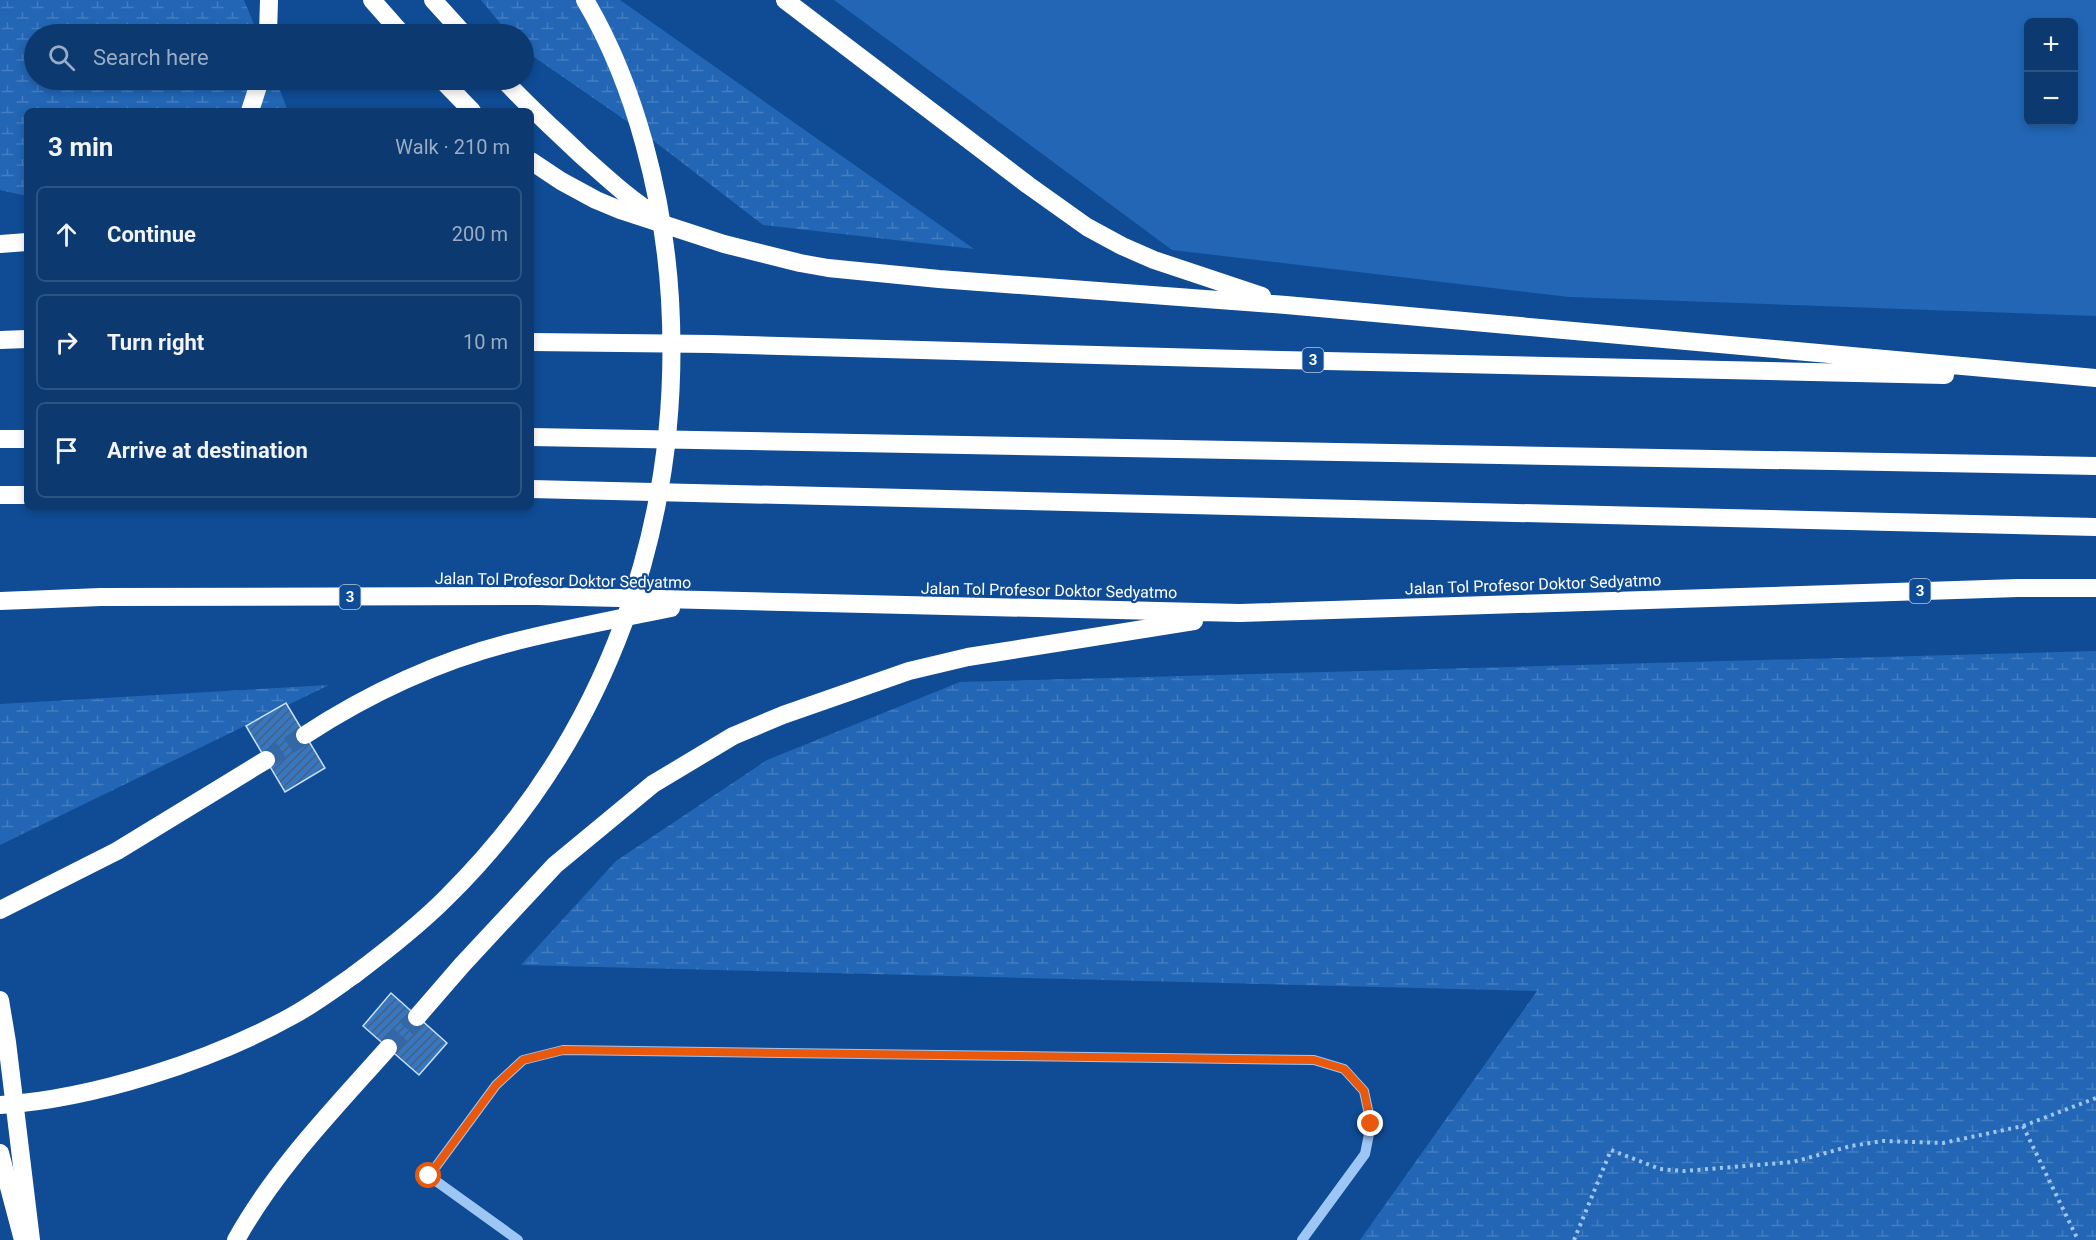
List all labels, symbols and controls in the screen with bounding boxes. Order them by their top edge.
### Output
map controls [2024,18,2078,126]
button: + [2024,18,2078,72]
search box [24,24,534,90]
icon: search [45,41,78,74]
text: Search here [93,45,209,70]
button: − [2024,72,2078,126]
text: 3 min [48,132,113,162]
text: Walk · 210 m [395,135,510,159]
icon: ahead [50,218,83,251]
text: Continue [107,222,196,247]
text: 200 m [452,222,508,246]
icon: right [50,326,83,359]
text: Turn right [107,330,204,355]
text: 10 m [463,330,508,354]
road number: 3 [1302,348,1324,372]
icon: arrive [50,434,83,467]
text: Arrive at destination [107,438,308,463]
street label: Jalan Tol Profesor Doktor Sedyatmo [435,569,691,592]
street label: Jalan Tol Profesor Doktor Sedyatmo [1405,571,1661,598]
street label: Jalan Tol Profesor Doktor Sedyatmo [921,579,1177,602]
road number: 3 [1910,579,1930,603]
road number: 3 [340,585,360,609]
route end [1357,1110,1383,1136]
route start [415,1162,441,1188]

